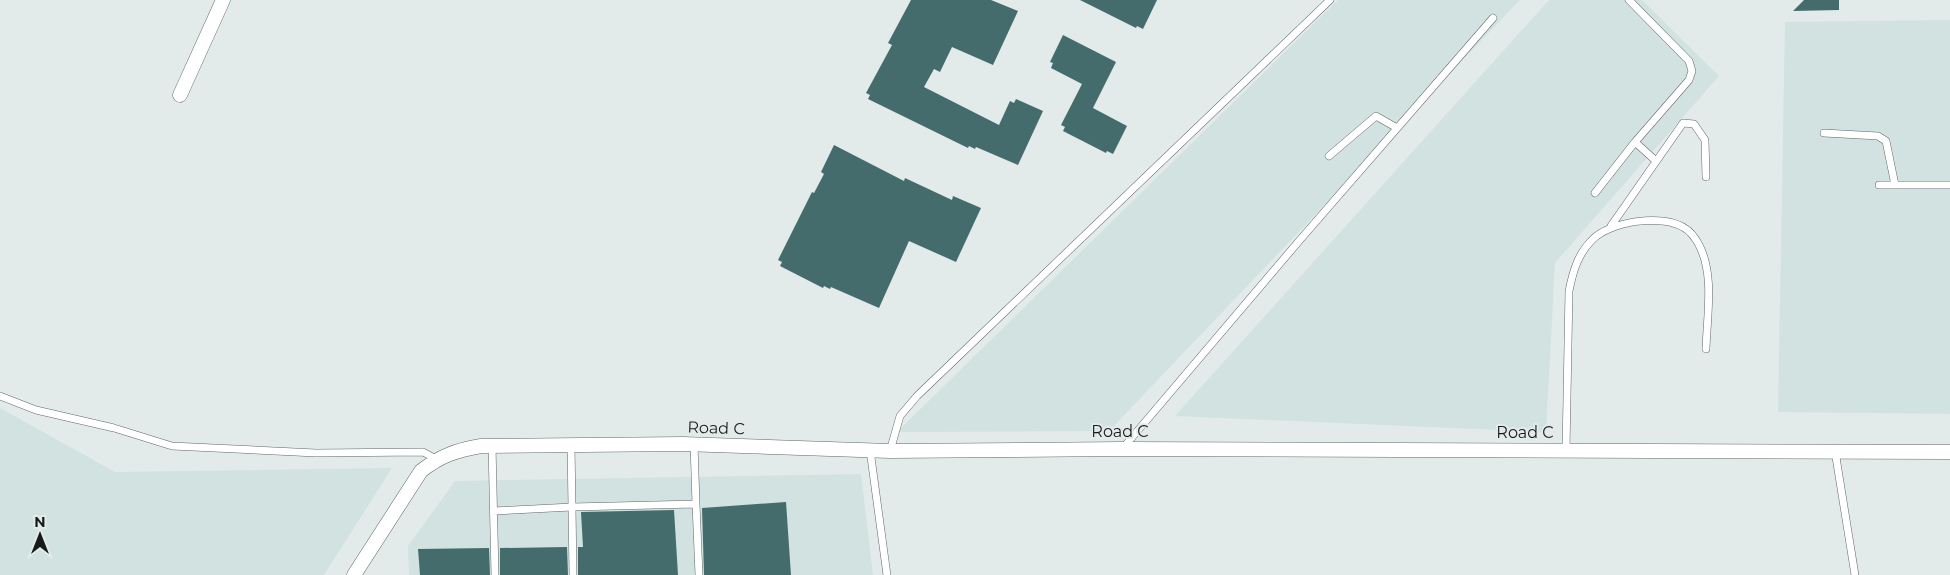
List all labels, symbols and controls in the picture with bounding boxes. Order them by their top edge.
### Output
street label: Road C [687,418,745,438]
street label: Road C [1091,422,1149,441]
street label: Road C [1496,423,1554,442]
north arrow [15,510,65,560]
text: N [34,513,46,531]

